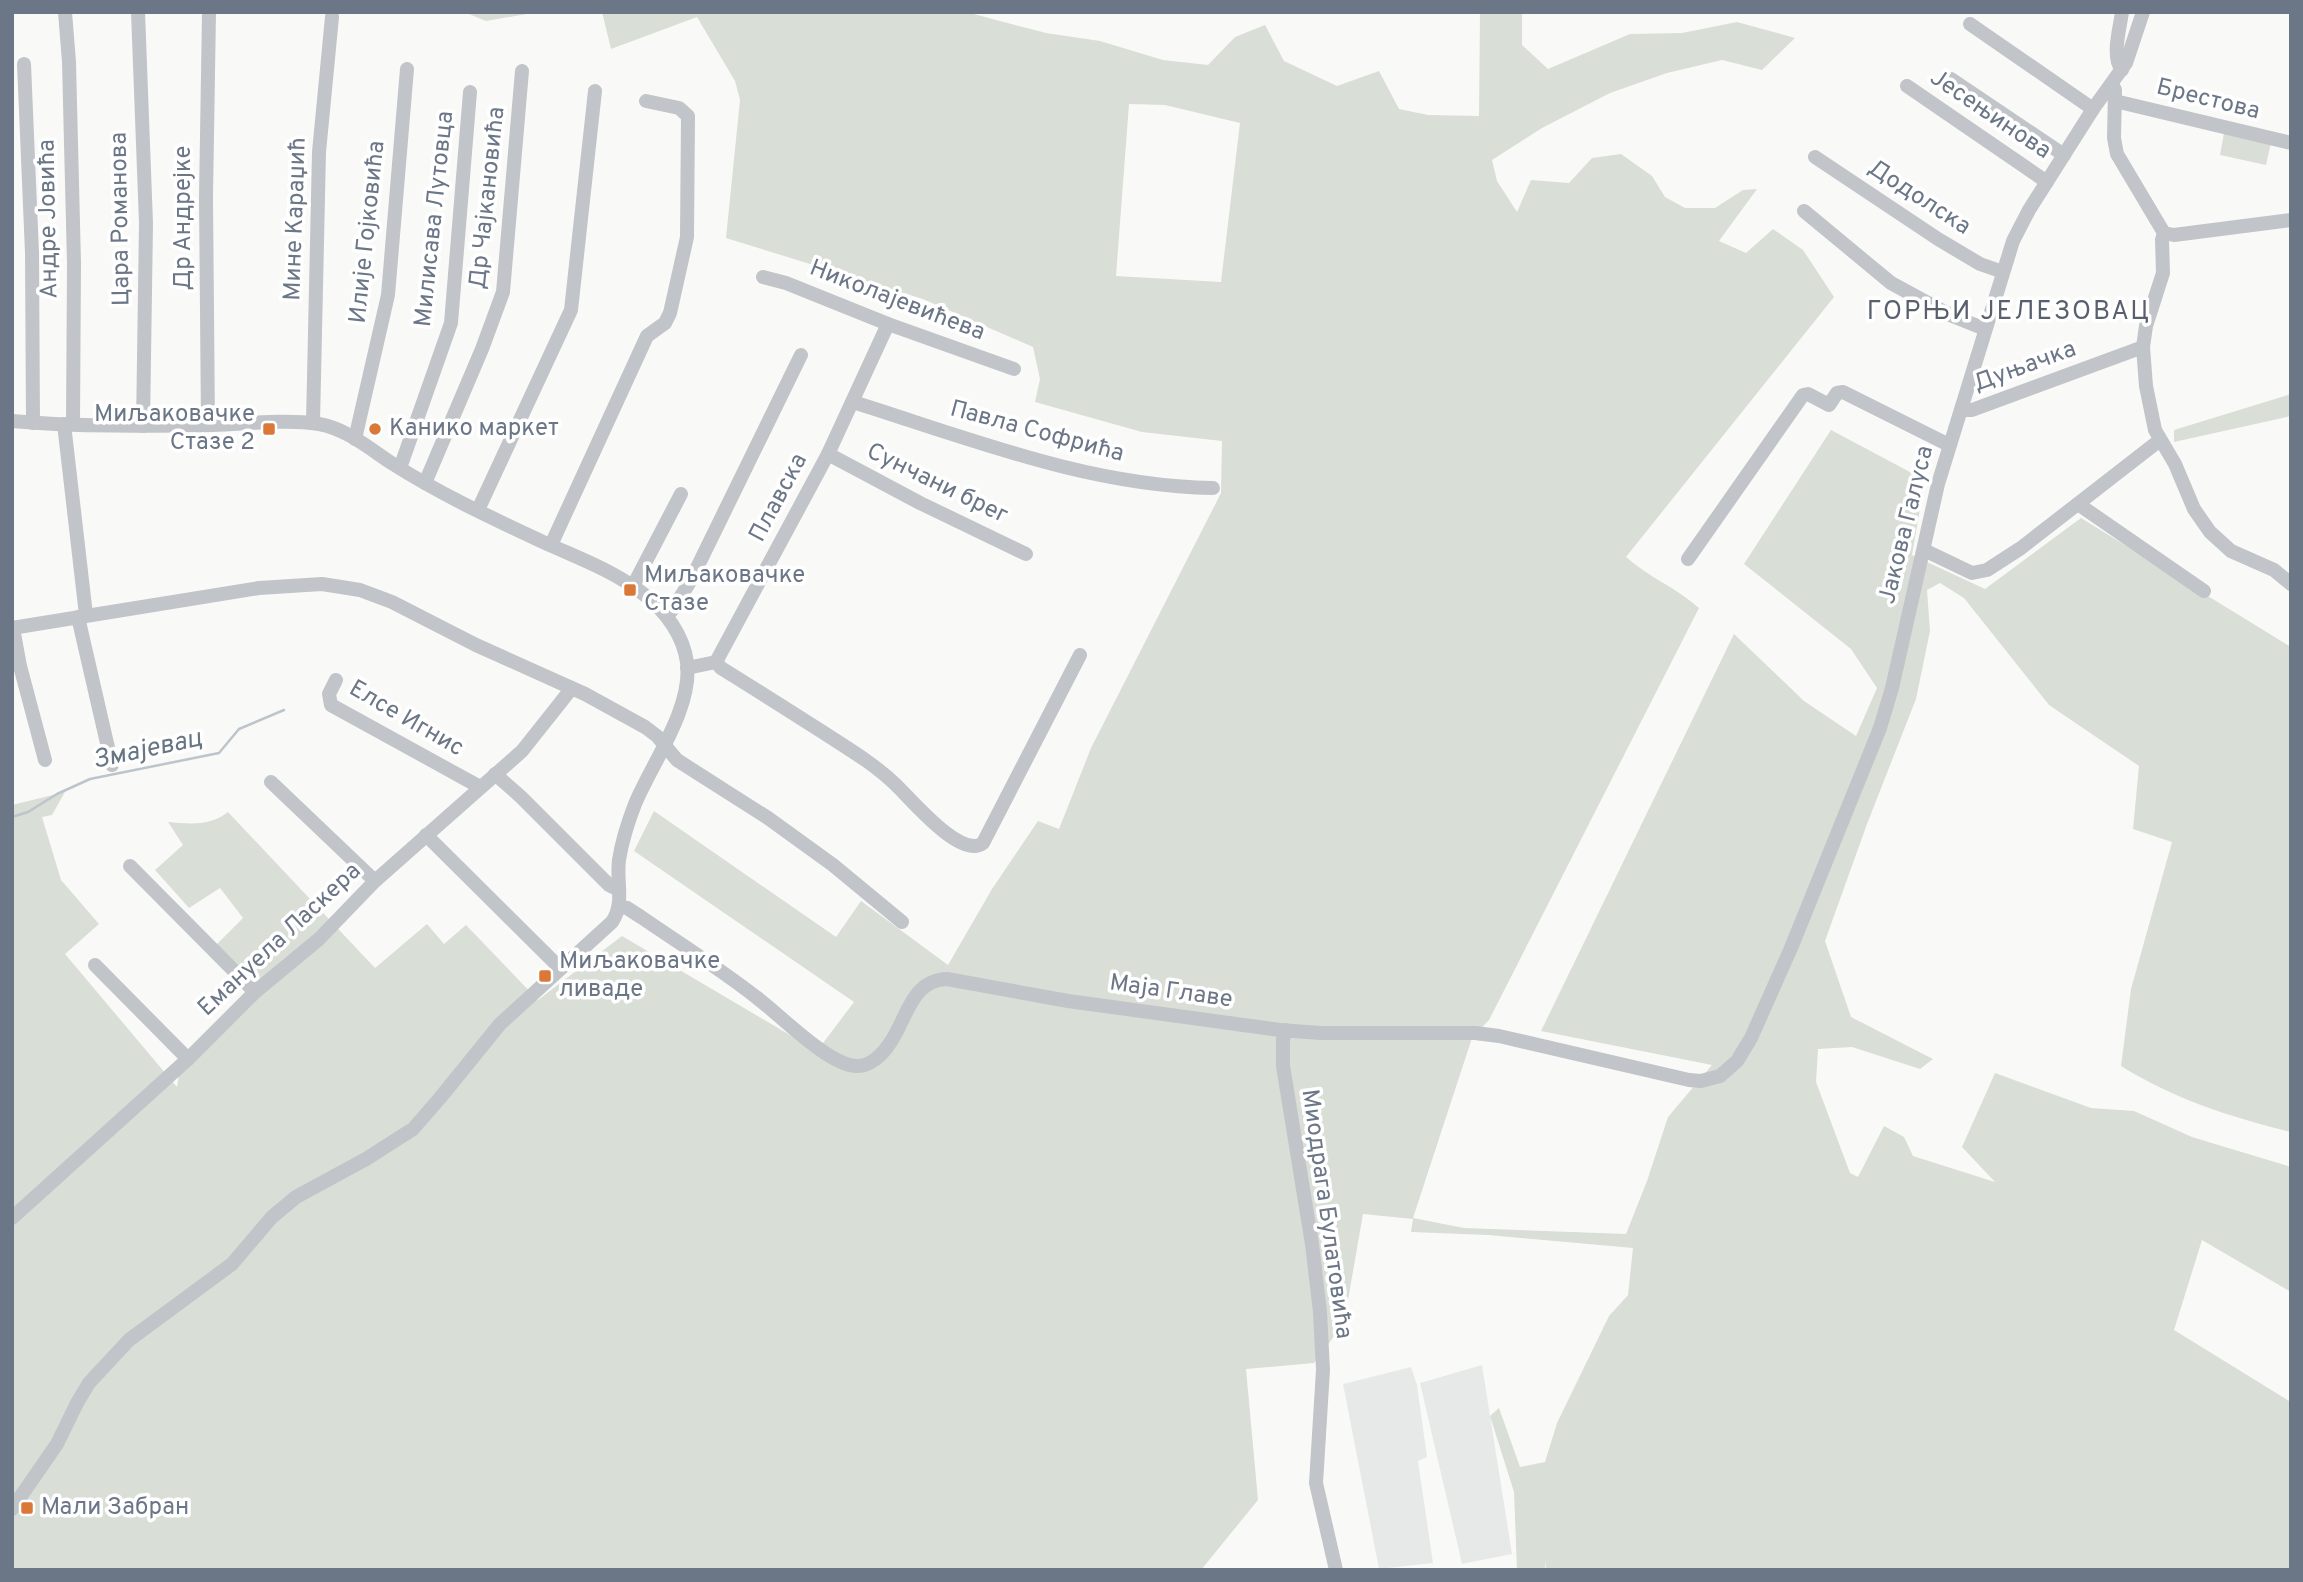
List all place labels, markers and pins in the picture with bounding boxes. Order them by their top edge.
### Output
place label: Миљаковачке Стазе 2 [94,400,255,458]
place label: Канико маркет [389,414,559,444]
marker: Миљаковачке Стазе 2 [261,421,277,437]
marker: Канико маркет [367,421,383,437]
place label: Миљаковачке Стазе [644,561,805,619]
marker: Миљаковачке Стазе [622,582,638,598]
place label: Миљаковачке ливаде [559,947,720,1005]
marker: Миљаковачке ливаде [537,968,553,984]
place label: Мали Забран [41,1493,189,1523]
marker: Мали Забран [19,1500,35,1516]

